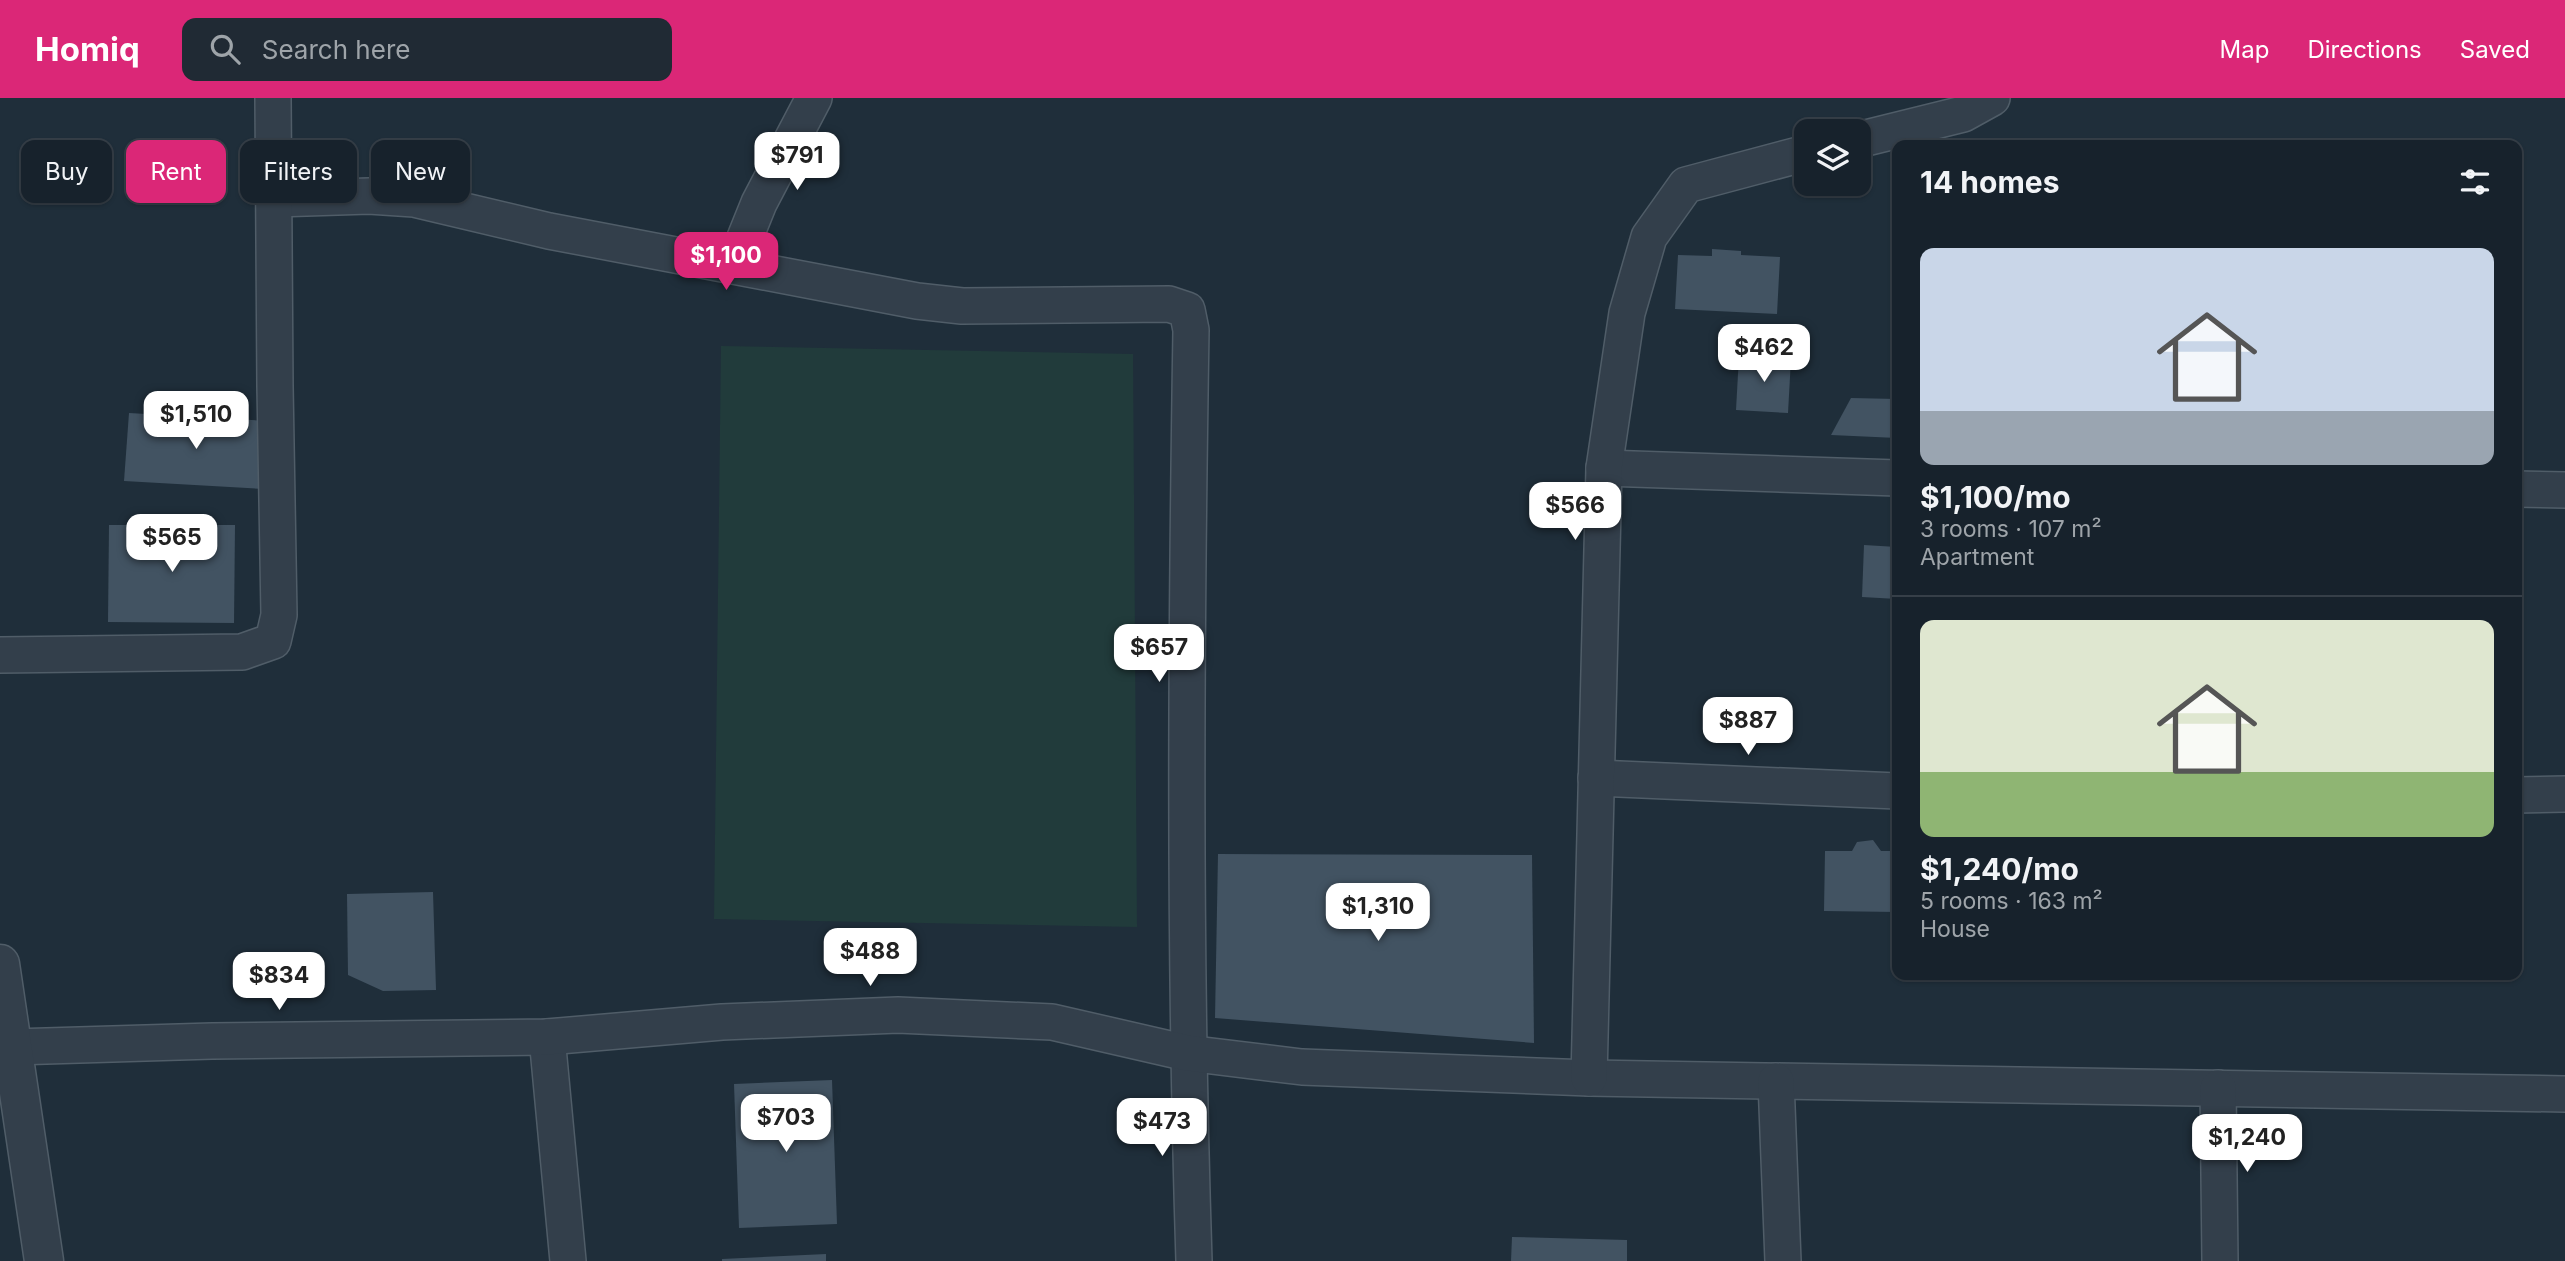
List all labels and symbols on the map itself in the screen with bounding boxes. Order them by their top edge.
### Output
pin: $791 [756,132,838,192]
pin: $1,100 [669,232,783,292]
pin: $462 [1723,324,1805,384]
pin: $1,510 [139,392,253,451]
pin: $566 [1534,482,1616,542]
pin: $565 [131,514,213,574]
pin: $657 [1118,624,1200,684]
pin: $887 [1707,698,1789,757]
pin: $1,310 [1321,884,1435,943]
pin: $488 [829,928,911,988]
pin: $834 [238,953,320,1012]
pin: $703 [745,1094,827,1154]
pin: $473 [1121,1098,1203,1158]
pin: $1,240 [2190,1114,2304,1174]

